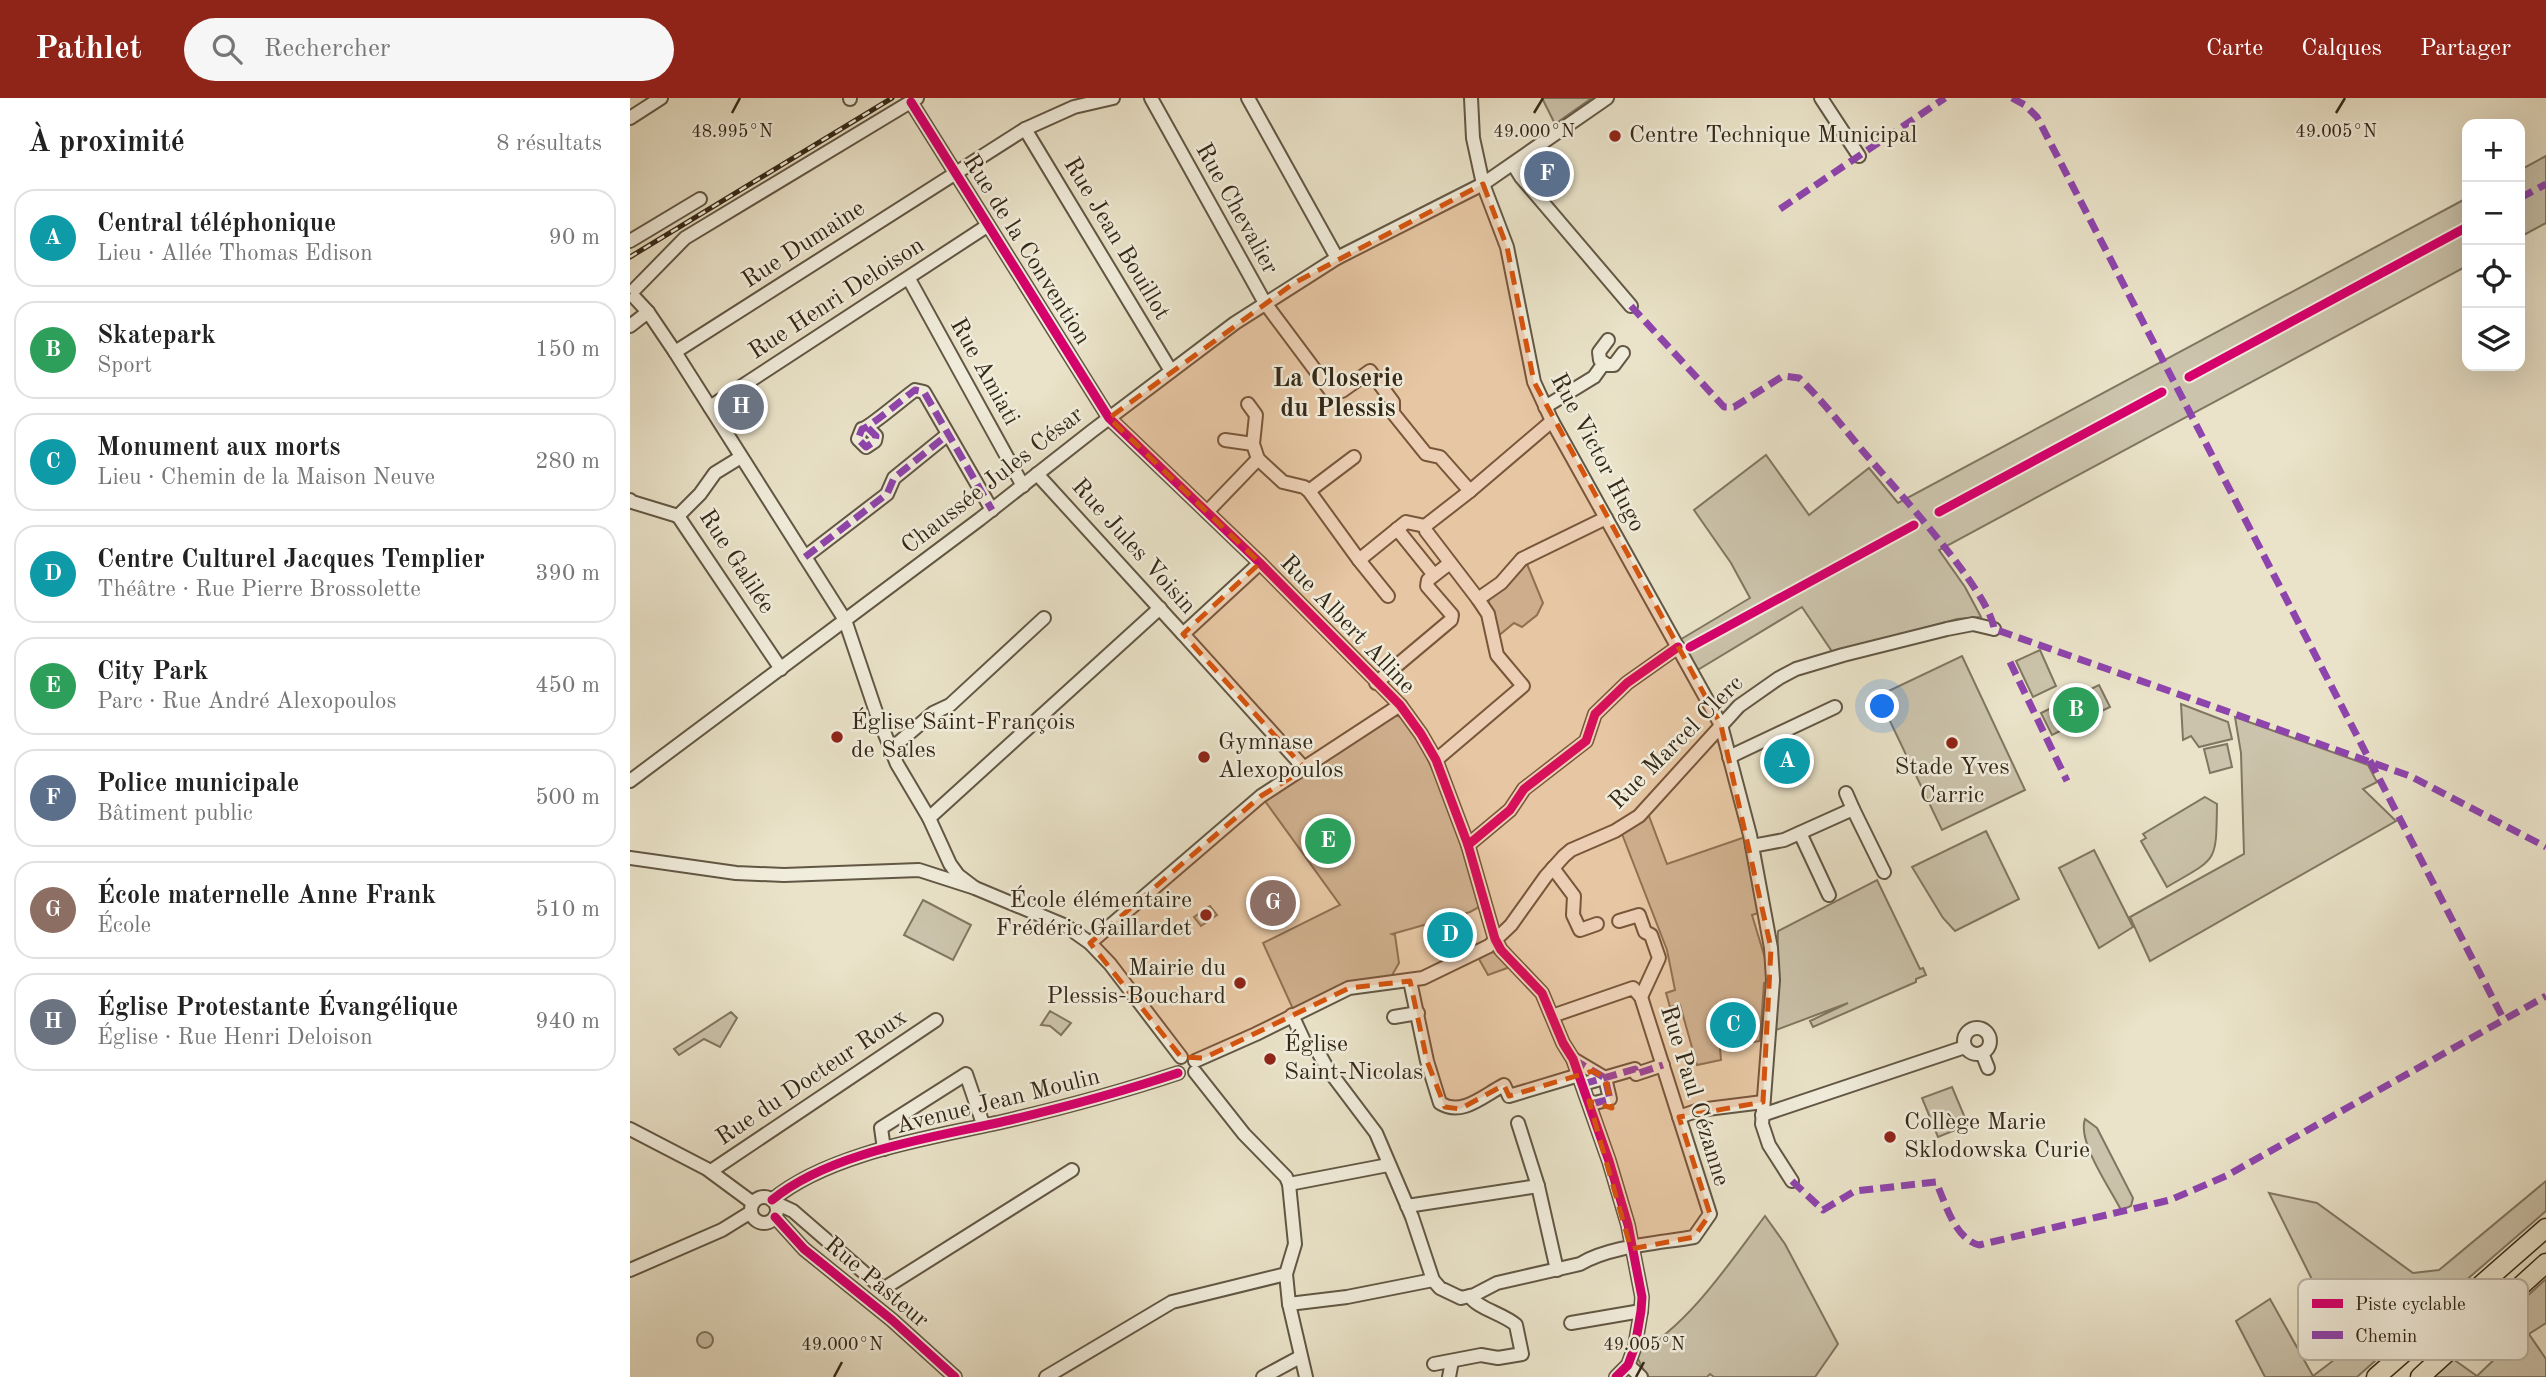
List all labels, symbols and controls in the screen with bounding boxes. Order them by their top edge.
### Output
search box [184,18,674,81]
icon: search [208,30,246,68]
text: Pathlet [35,33,142,66]
text: Rechercher [264,36,391,62]
text: Carte [2206,37,2263,61]
text: Calques [2301,37,2382,61]
text: Partager [2420,37,2511,61]
map controls [2462,119,2525,371]
button: + [2462,119,2525,182]
text: 48.995°N [691,123,773,141]
text: 49.000°N [1493,123,1575,141]
text: 49.005°N [2295,123,2377,141]
place label: Centre Technique Municipal [1629,124,1917,148]
text: À proximité [28,128,185,158]
marker: Centre Technique Municipal [1607,128,1623,144]
text: 8 résultats [496,132,602,155]
street label: Rue Chevalier [1190,140,1282,279]
pin: F [1524,148,1570,200]
street label: Rue de la Convention [958,151,1094,349]
street label: Rue Jean Bouillot [1058,154,1174,324]
button: − [2462,182,2525,245]
street label: Rue Dumaine [738,197,870,293]
text: Central téléphonique [97,211,336,237]
text: A [44,226,62,249]
text: 90 m [549,226,600,249]
street label: Rue Henri Deloison [745,233,929,365]
text: Lieu · Allée Thomas Edison [97,242,373,265]
button: locate [2462,245,2525,308]
button: layers [2462,308,2525,371]
street label: Rue Amiati [945,314,1023,430]
text: Skatepark [97,323,216,349]
text: B [45,338,61,361]
text: 150 m [535,338,600,361]
text: Sport [97,354,152,377]
district label: La Closerie du Plessis [1273,366,1403,422]
street label: Rue Victor Hugo [1545,370,1649,536]
pin: H [718,381,764,433]
street label: Chaussée Jules César [898,403,1088,559]
text: Monument aux morts [97,435,340,461]
text: C [45,450,61,473]
text: 280 m [535,450,600,473]
text: Lieu · Chemin de la Maison Neuve [97,466,435,489]
street label: Rue Jules Voisin [1066,475,1200,619]
street label: Rue Galilée [694,506,778,618]
text: Centre Culturel Jacques Templier [97,547,485,573]
street label: Rue Albert Alline [1275,551,1419,699]
text: D [44,562,62,585]
text: 390 m [535,562,600,585]
text: Théâtre · Rue Pierre Brossolette [97,578,421,601]
text: City Park [97,659,208,685]
street label: Rue Marcel Clerc [1606,672,1748,814]
text: E [45,674,61,697]
text: 450 m [535,674,600,697]
pin: B [2053,684,2099,736]
your location [1865,689,1899,723]
text: Parc · Rue André Alexopoulos [97,690,396,713]
place label: Église Saint-François de Sales [851,707,1075,763]
marker: Église Saint-François de Sales [829,729,845,745]
place label: Gymnase Alexopoulos [1218,731,1344,783]
pin: A [1764,735,1810,787]
marker: Stade Yves Carric [1944,735,1960,751]
marker: Gymnase Alexopoulos [1196,749,1212,765]
place label: Stade Yves Carric [1894,756,2010,808]
text: Police municipale [97,771,299,797]
text: F [45,786,61,809]
text: 500 m [535,786,600,809]
text: Bâtiment public [97,802,253,825]
pin: E [1305,815,1351,867]
pin: G [1250,877,1296,929]
text: École maternelle Anne Frank [97,883,436,909]
place label: École élémentaire Frédéric Gaillardet [996,885,1192,941]
text: G [45,898,61,921]
text: 510 m [535,898,600,921]
marker: École élémentaire Frédéric Gaillardet [1198,907,1214,923]
pin: D [1427,909,1473,961]
text: École [97,914,151,937]
place label: Mairie du Plessis-Bouchard [1047,957,1226,1009]
marker: Mairie du Plessis-Bouchard [1232,975,1248,991]
text: Église Protestante Évangélique [97,995,458,1021]
pin: C [1710,999,1756,1051]
street label: Rue Paul Cézanne [1653,1002,1735,1190]
street label: Rue du Docteur Roux [712,1005,912,1151]
text: H [44,1010,62,1033]
text: 940 m [535,1010,600,1033]
text: Église · Rue Henri Deloison [97,1026,373,1049]
place label: Église Saint-Nicolas [1284,1029,1424,1085]
marker: Église Saint-Nicolas [1262,1051,1278,1067]
street label: Avenue Jean Moulin [894,1065,1102,1139]
place label: Collège Marie Sklodowska Curie [1904,1111,2090,1163]
marker: Collège Marie Sklodowska Curie [1882,1129,1898,1145]
street label: Rue Pasteur [819,1233,933,1333]
legend [2298,1279,2528,1360]
text: Piste cyclable [2355,1296,2466,1315]
text: Chemin [2355,1328,2417,1347]
text: 49.000°N [801,1336,883,1354]
text: 49.005°N [1603,1336,1685,1354]

